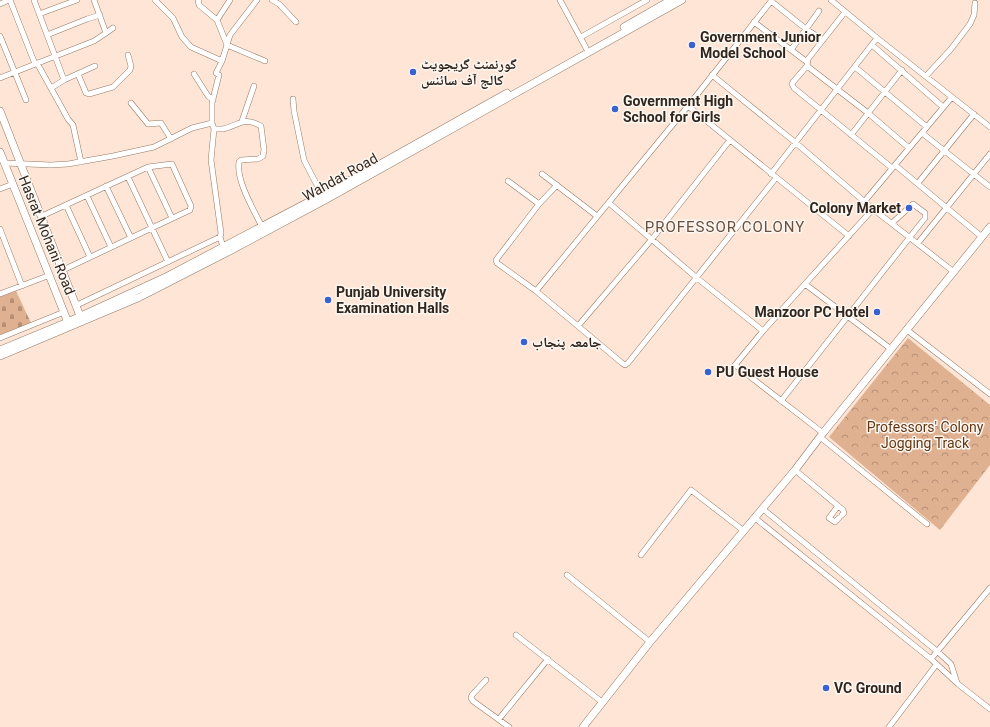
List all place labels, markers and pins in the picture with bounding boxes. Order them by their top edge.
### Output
place label: Government Junior Model School [700,29,821,61]
marker: Government Junior Model School [687,40,697,50]
place label: گورنمنٹ گریجویٹ کالج آف سائنس [421,56,517,89]
marker: گورنمنٹ گریجویٹ کالج آف سائنس [408,67,418,77]
place label: Government High School for Girls [623,93,733,125]
marker: Government High School for Girls [610,104,620,114]
place label: Colony Market [809,200,901,216]
marker: Colony Market [904,203,914,213]
place label: Punjab University Examination Halls [336,284,449,316]
marker: Punjab University Examination Halls [323,295,333,305]
place label: Manzoor PC Hotel [755,304,869,320]
marker: Manzoor PC Hotel [872,307,882,317]
place label: جامعہ پنجاب [532,334,601,351]
marker: جامعہ پنجاب [519,337,529,347]
place label: PU Guest House [716,364,819,380]
marker: PU Guest House [703,367,713,377]
place label: VC Ground [834,680,902,696]
marker: VC Ground [821,683,831,693]

